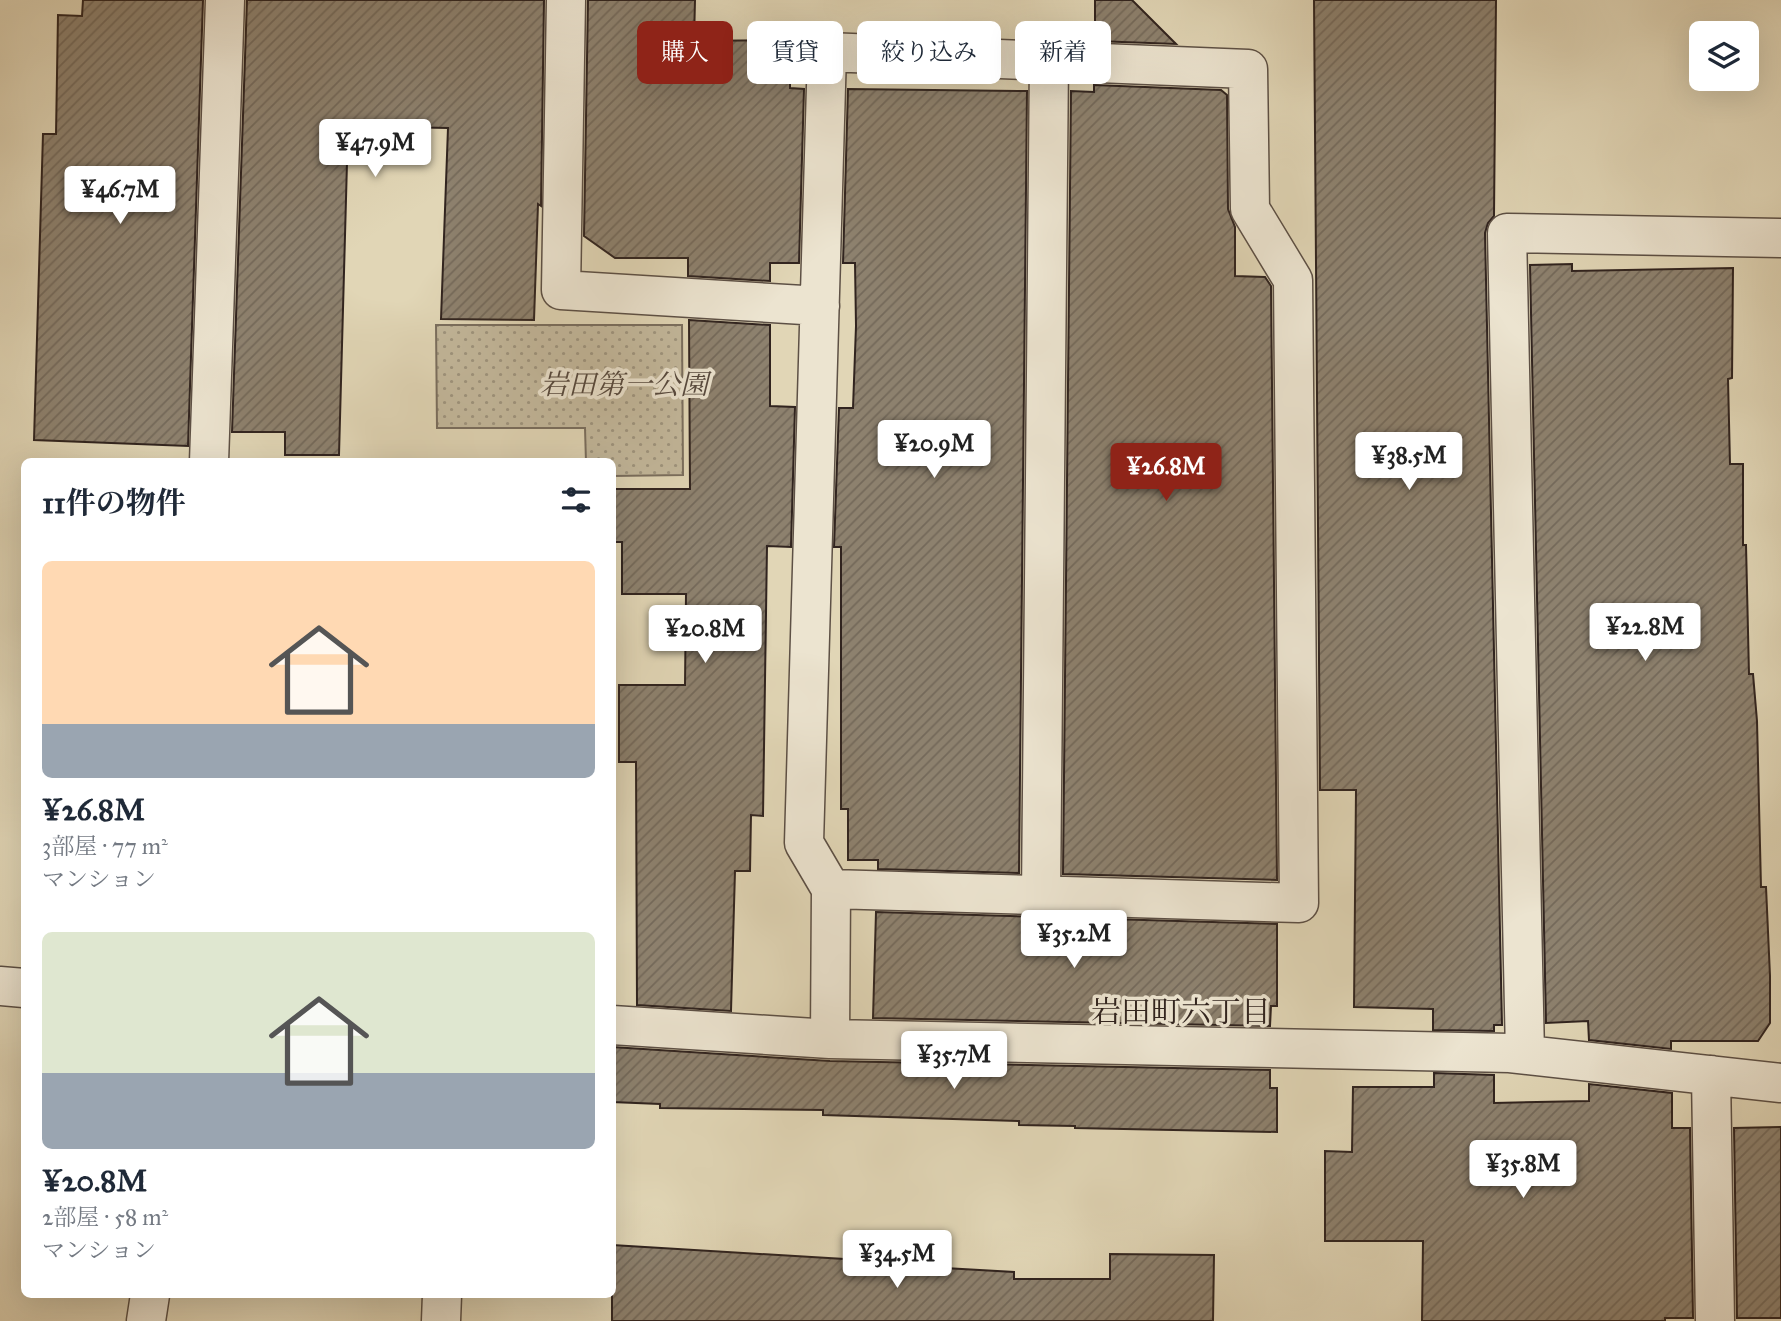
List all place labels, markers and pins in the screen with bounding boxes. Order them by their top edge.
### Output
pin: ¥47.9M [318,120,432,179]
pin: ¥46.7M [63,166,177,226]
pin: ¥20.9M [877,420,991,480]
pin: ¥38.5M [1352,433,1466,492]
pin: ¥26.8M [1109,444,1223,503]
pin: ¥22.8M [1588,604,1702,663]
pin: ¥20.8M [648,606,762,665]
pin: ¥35.2M [1017,911,1131,970]
pin: ¥35.7M [897,1032,1011,1091]
pin: ¥35.8M [1466,1140,1580,1200]
pin: ¥34.5M [840,1230,954,1290]

